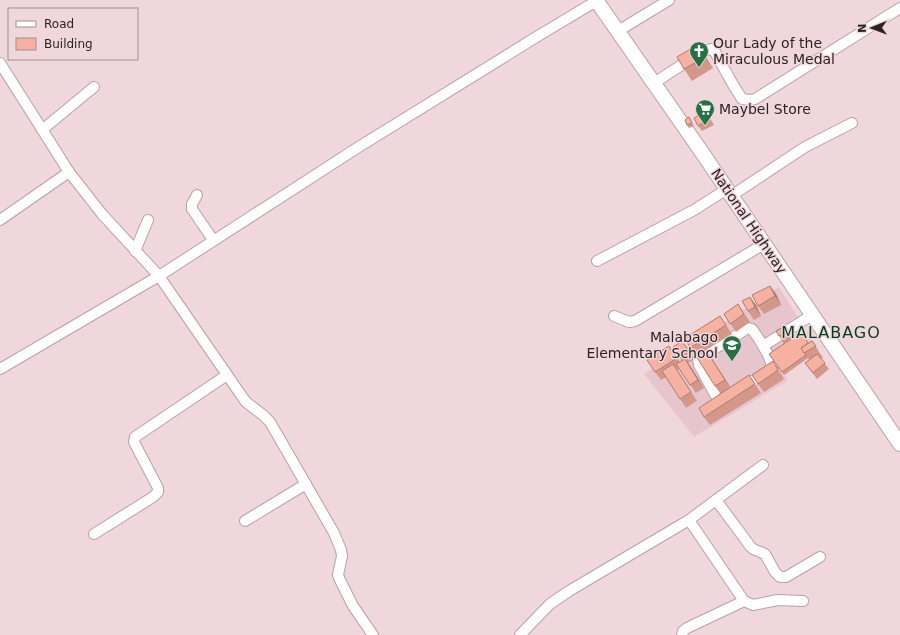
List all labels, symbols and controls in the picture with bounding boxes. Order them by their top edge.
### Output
legend [8,8,138,60]
north arrow [852,8,892,48]
text: Road [44,17,74,31]
text: N [856,23,869,33]
place label: Our Lady of the Miraculous Medal [713,35,835,67]
text: Building [44,37,93,51]
church icon: Our Lady of the Miraculous Medal [688,40,710,68]
supermarket icon: Maybel Store [694,98,716,126]
place label: Maybel Store [719,101,811,117]
street label: National Highway [708,165,790,277]
district label: MALABAGO [781,323,881,342]
place label: Malabago Elementary School [586,329,718,361]
school or university icon: Malabago Elementary School [721,334,743,362]

